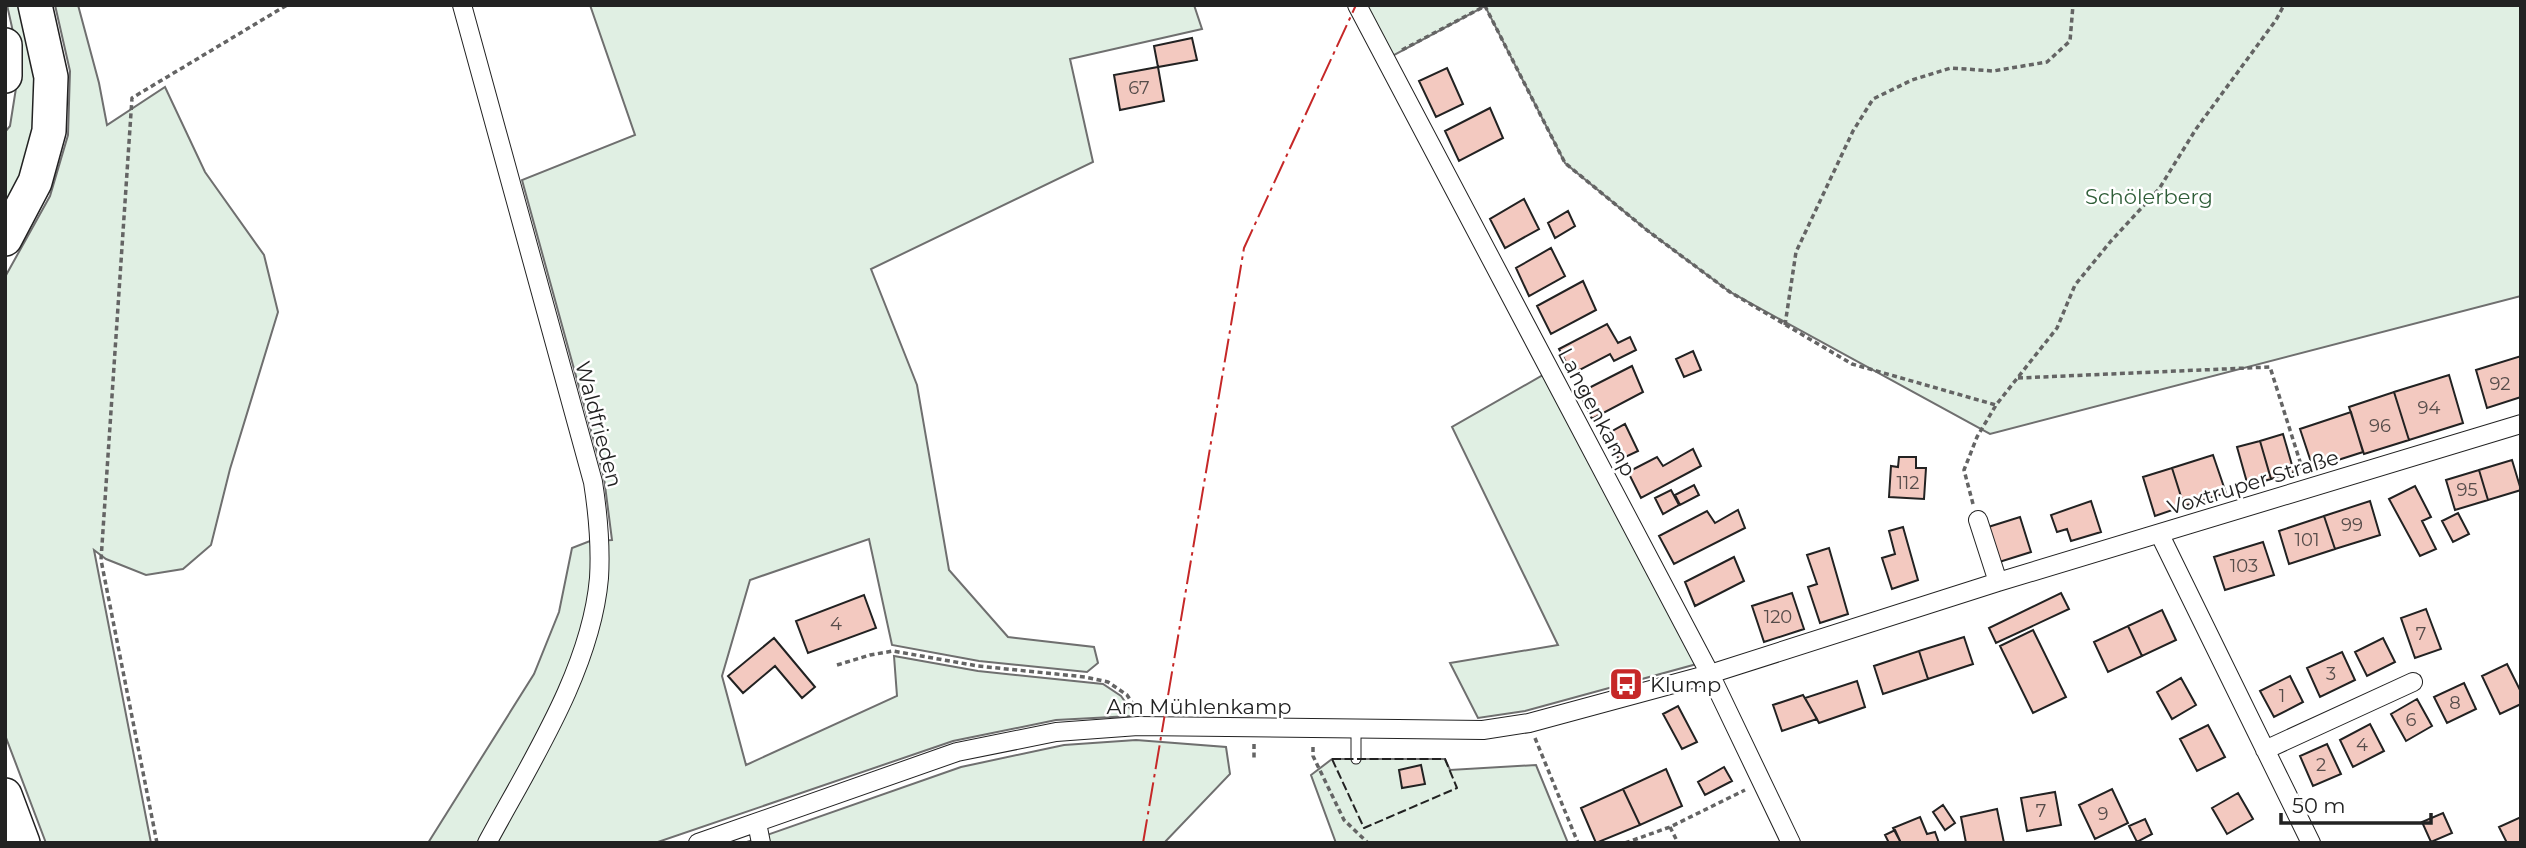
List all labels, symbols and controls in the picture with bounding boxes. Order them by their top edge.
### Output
house number: 67 [1128,77,1150,99]
park label: Schölerberg [2085,184,2213,209]
street label: Langenkamp [1553,344,1641,480]
street label: Waldfrieden [570,358,628,490]
house number: 92 [2489,373,2511,395]
house number: 94 [2418,397,2441,419]
house number: 96 [2369,415,2391,437]
street label: Voxtruper Straße [2164,444,2342,520]
house number: 112 [1896,472,1920,494]
house number: 95 [2456,479,2478,501]
house number: 99 [2341,514,2363,536]
house number: 101 [2295,529,2319,551]
house number: 103 [2230,555,2258,577]
house number: 120 [1764,606,1792,628]
house number: 4 [830,613,842,635]
house number: 7 [2416,623,2426,645]
house number: 3 [2326,663,2336,685]
bus stop icon: Klump [1607,665,1645,703]
place label: Klump [1650,672,1721,697]
house number: 1 [2279,685,2285,707]
house number: 8 [2449,692,2461,714]
street label: Am Mühlenkamp [1107,694,1292,719]
house number: 6 [2406,709,2417,731]
house number: 4 [2356,734,2368,756]
house number: 2 [2316,754,2326,776]
scale bar [2281,782,2432,826]
text: 50 m [2292,793,2346,818]
house number: 7 [2036,800,2046,822]
house number: 9 [2098,803,2109,825]

